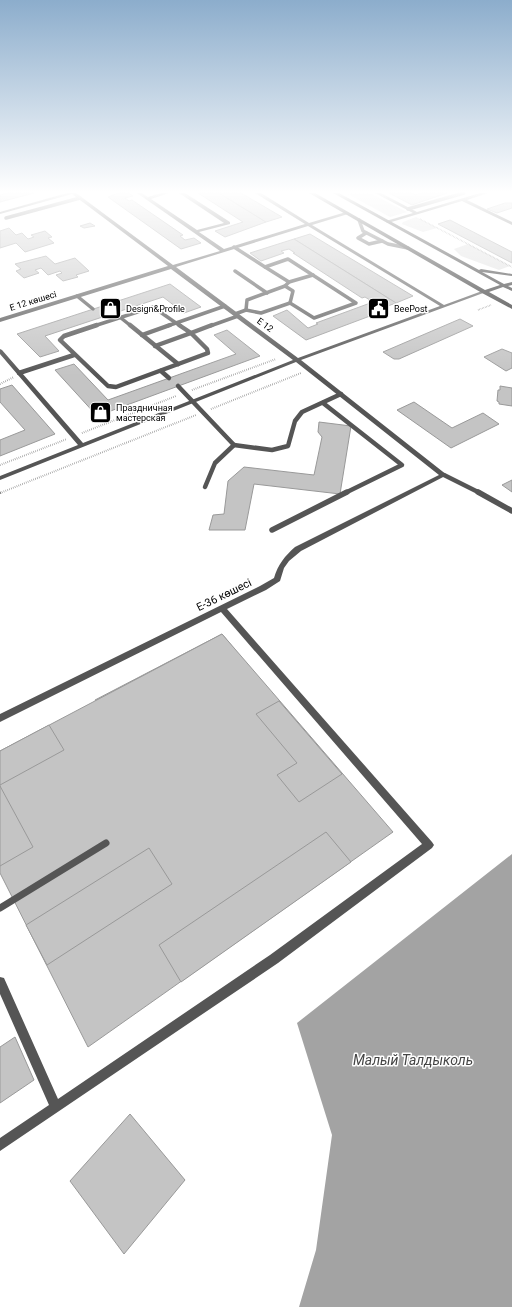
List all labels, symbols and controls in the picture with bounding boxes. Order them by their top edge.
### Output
street label: Е 12 көшесі [8,289,58,313]
shop icon: Design&Profile [98,296,124,322]
public building icon: BeePost [366,296,392,322]
place label: Design&Profile [126,304,185,314]
place label: BeePost [394,304,428,314]
street label: E 12 [255,316,275,334]
shop icon: Праздничная мастерская [88,400,114,426]
place label: Праздничная мастерская [116,403,173,423]
street label: Е-36 көшесі [194,576,254,614]
water label: Малый Талдыколь [353,1052,473,1068]

